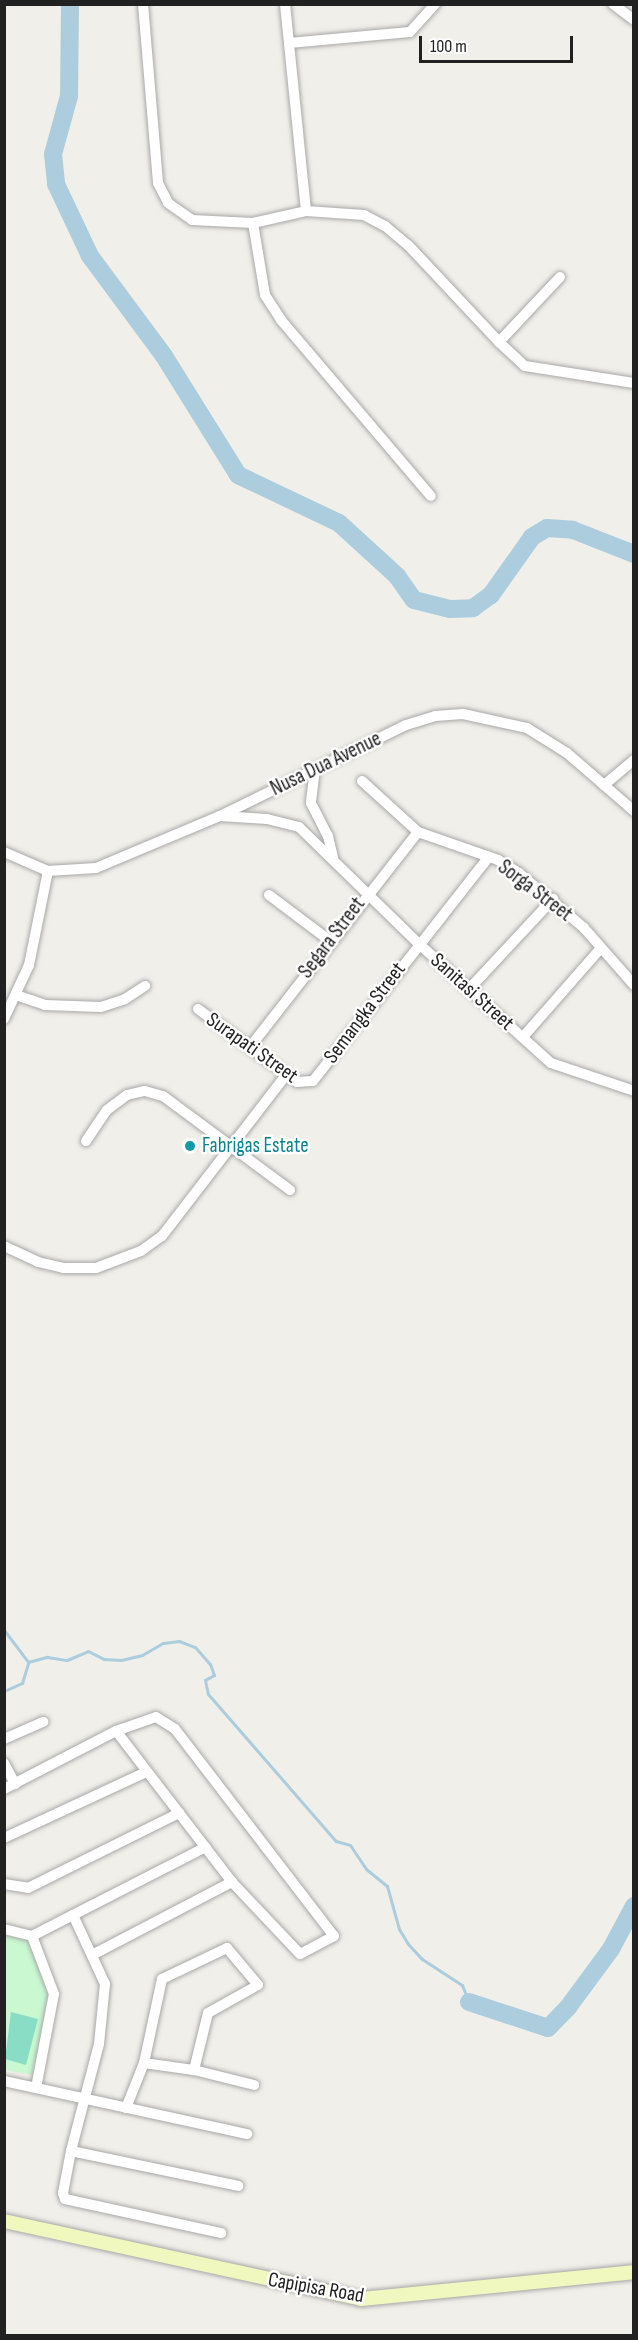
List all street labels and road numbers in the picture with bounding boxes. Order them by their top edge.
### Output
street label: Nusa Dua Avenue [266,726,386,802]
street label: Sorga Street [493,855,577,927]
street label: Segara Street [293,892,371,984]
street label: Sanitasi Street [425,948,519,1036]
street label: Semangka Street [319,957,411,1069]
street label: Surapati Street [201,1007,303,1089]
street label: Capipisa Road [266,2267,366,2309]

